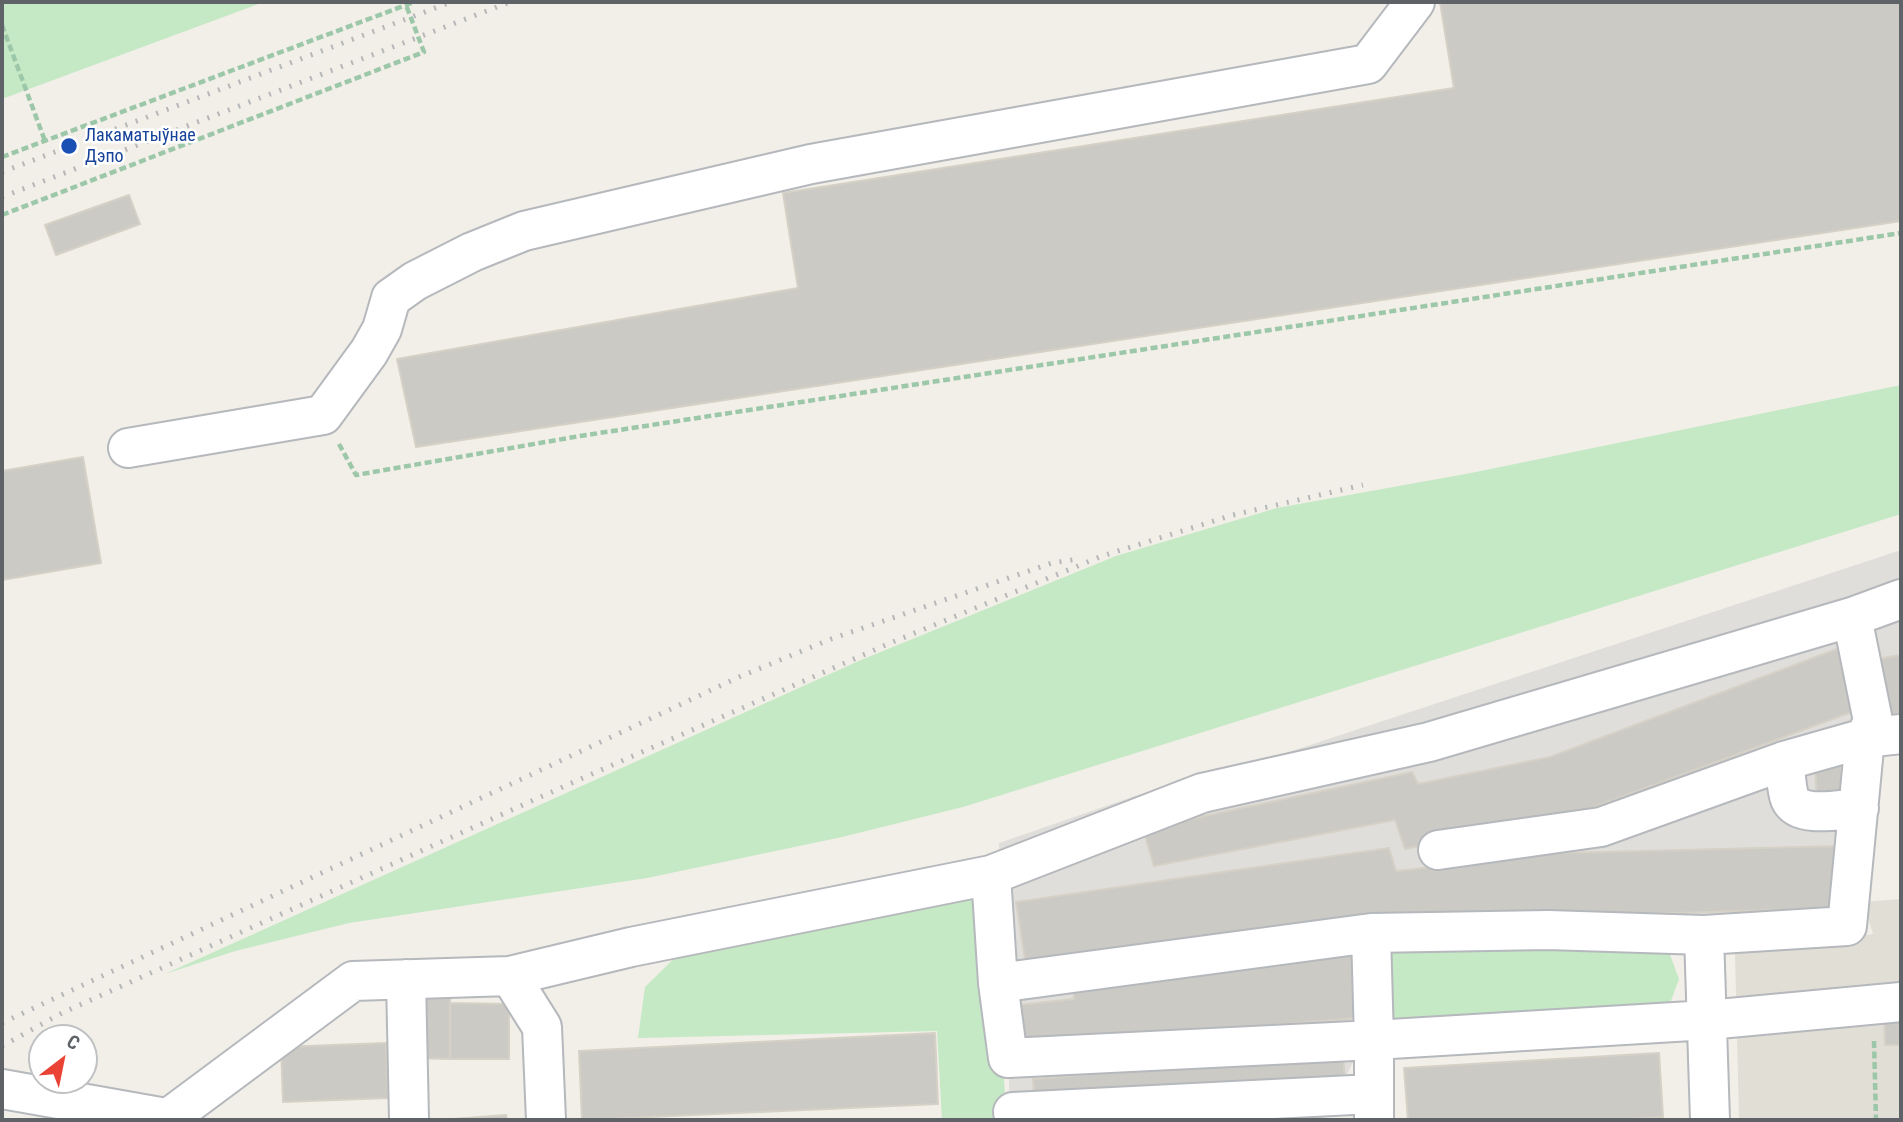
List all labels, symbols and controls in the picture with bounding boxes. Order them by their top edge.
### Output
place label: Лакаматыўнае Дэпо [85,125,196,168]
marker: Лакаматыўнае Дэпо [59,136,79,156]
north arrow [28,1024,98,1094]
text: С [63,1030,84,1055]

